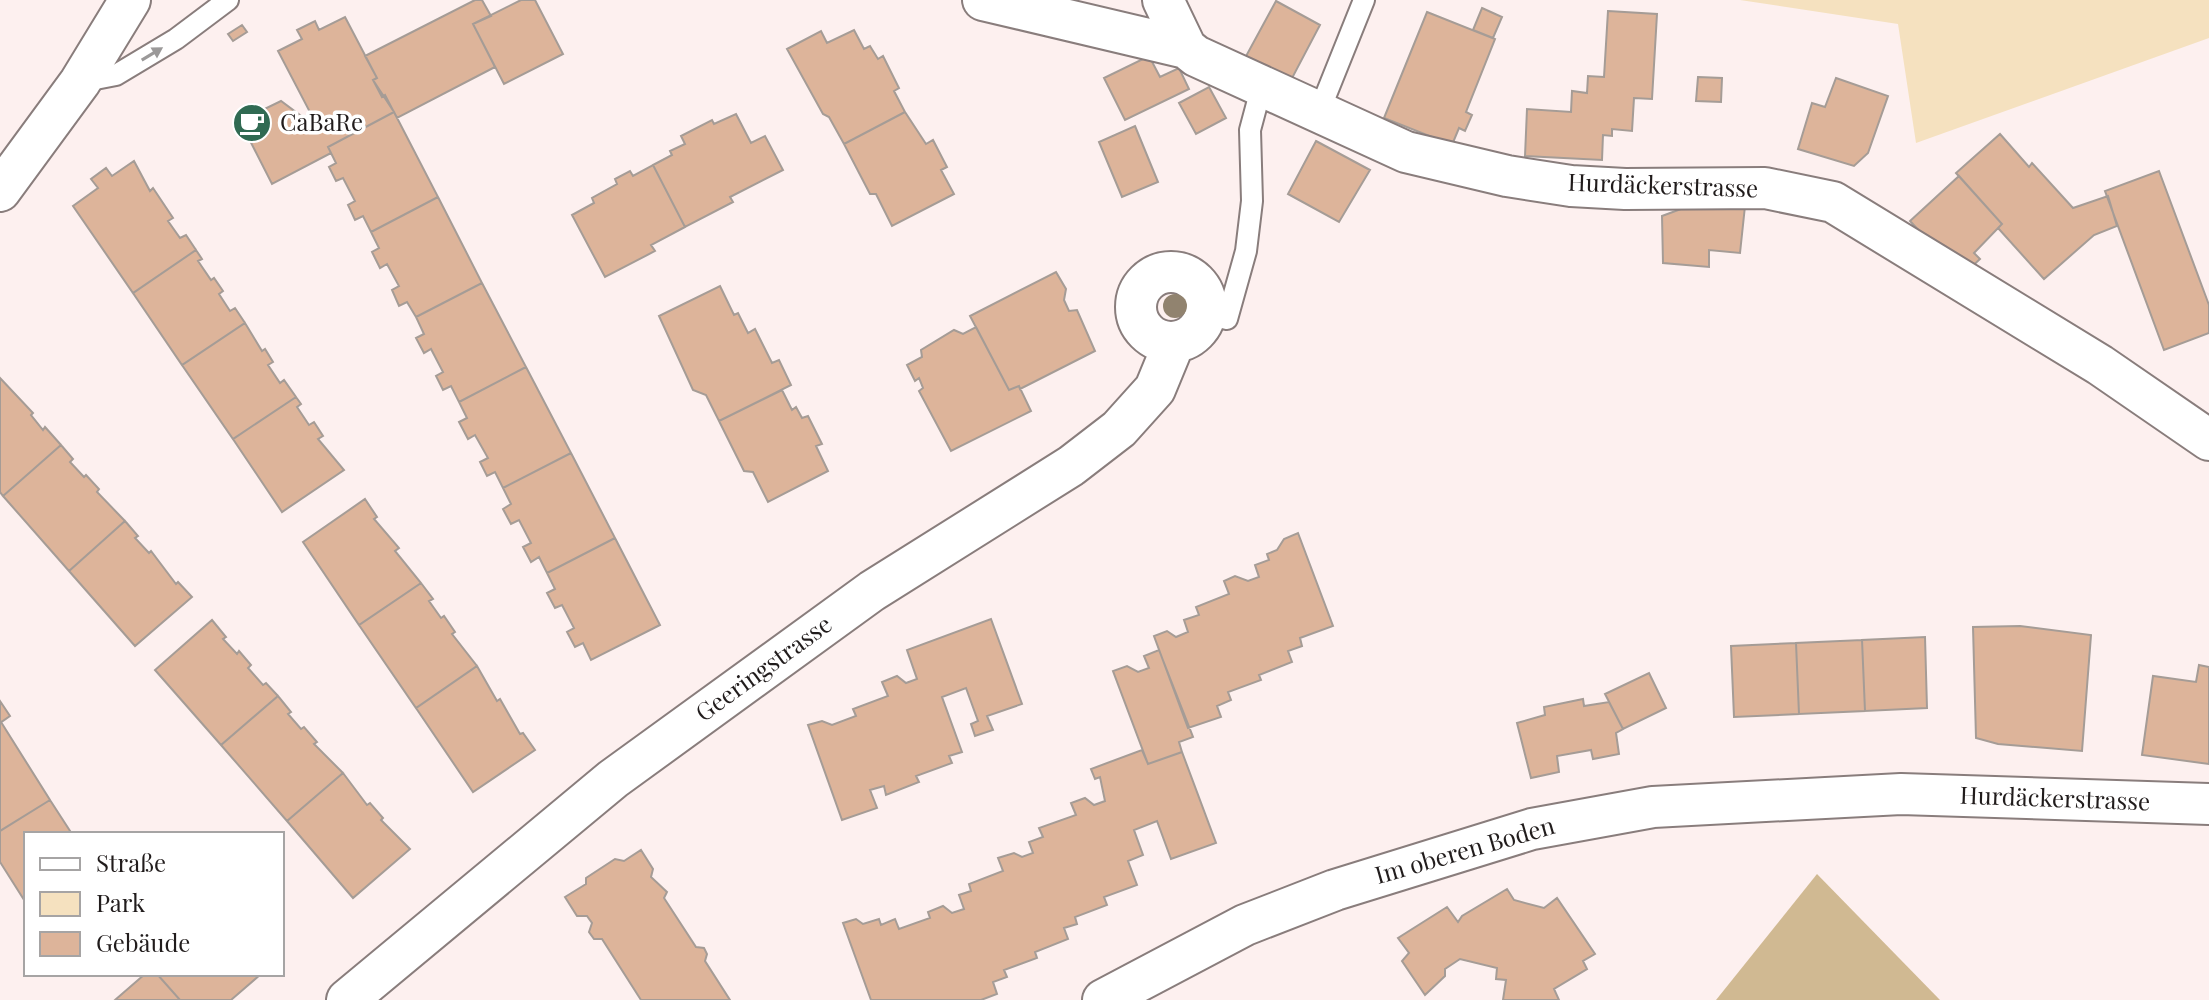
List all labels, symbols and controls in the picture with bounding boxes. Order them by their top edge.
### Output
one-way arrow [141,47,163,61]
cafe icon: CaBaRe [231,102,273,144]
place label: CaBaRe [280,105,363,137]
street label: Hurdäckerstrasse [1567,165,1759,203]
street label: Geeringstrasse [688,607,837,728]
street label: Hurdäckerstrasse [1959,778,2151,816]
street label: Im oberen Boden [1371,808,1558,890]
legend [24,832,284,976]
text: Straße [96,846,166,878]
text: Park [96,886,146,918]
text: Gebäude [96,926,191,958]

